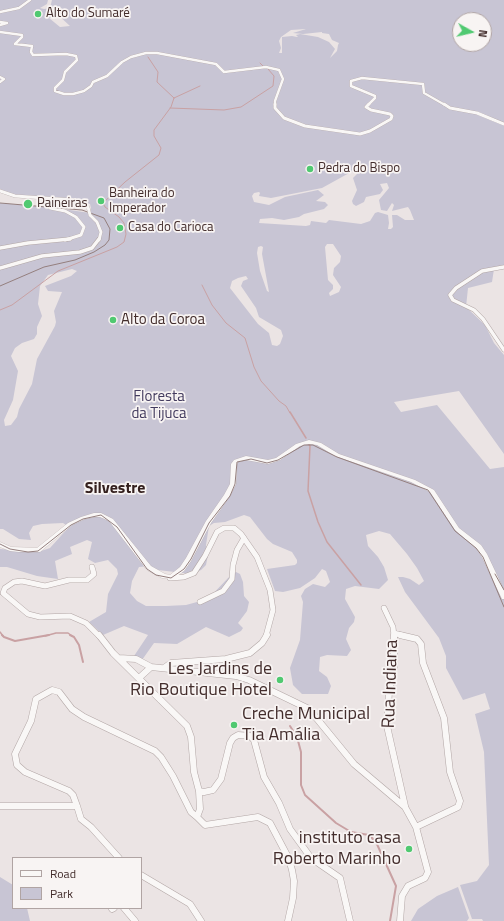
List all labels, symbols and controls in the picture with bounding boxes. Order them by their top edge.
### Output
place label: Alto do Sumaré [46,6,130,22]
marker: Alto do Sumaré [33,9,43,19]
north arrow [452,12,492,52]
text: N [474,29,491,38]
place label: Pedra do Bispo [318,161,400,177]
marker: Pedra do Bispo [305,164,315,174]
place label: Banheira do Imperador [109,186,175,217]
place label: Paineiras [37,196,87,212]
marker: Banheira do Imperador [96,196,106,206]
marker: Paineiras [22,198,34,210]
place label: Casa do Carioca [128,220,214,236]
marker: Casa do Carioca [115,223,125,233]
place label: Alto da Coroa [121,311,205,329]
marker: Alto da Coroa [108,315,118,325]
park label: Floresta da Tijuca [131,388,187,423]
district label: Silvestre [85,479,145,499]
street label: Rua Indiana [379,639,403,729]
place label: Les Jardins de Rio Boutique Hotel [130,659,272,702]
marker: Les Jardins de Rio Boutique Hotel [275,675,285,685]
place label: Creche Municipal Tia Amália [242,704,370,746]
marker: Creche Municipal Tia Amália [229,720,239,730]
place label: instituto casa Roberto Marinho [273,828,401,870]
marker: instituto casa Roberto Marinho [404,844,414,854]
legend [12,857,142,909]
text: Road [50,864,76,883]
text: Park [50,884,73,903]

